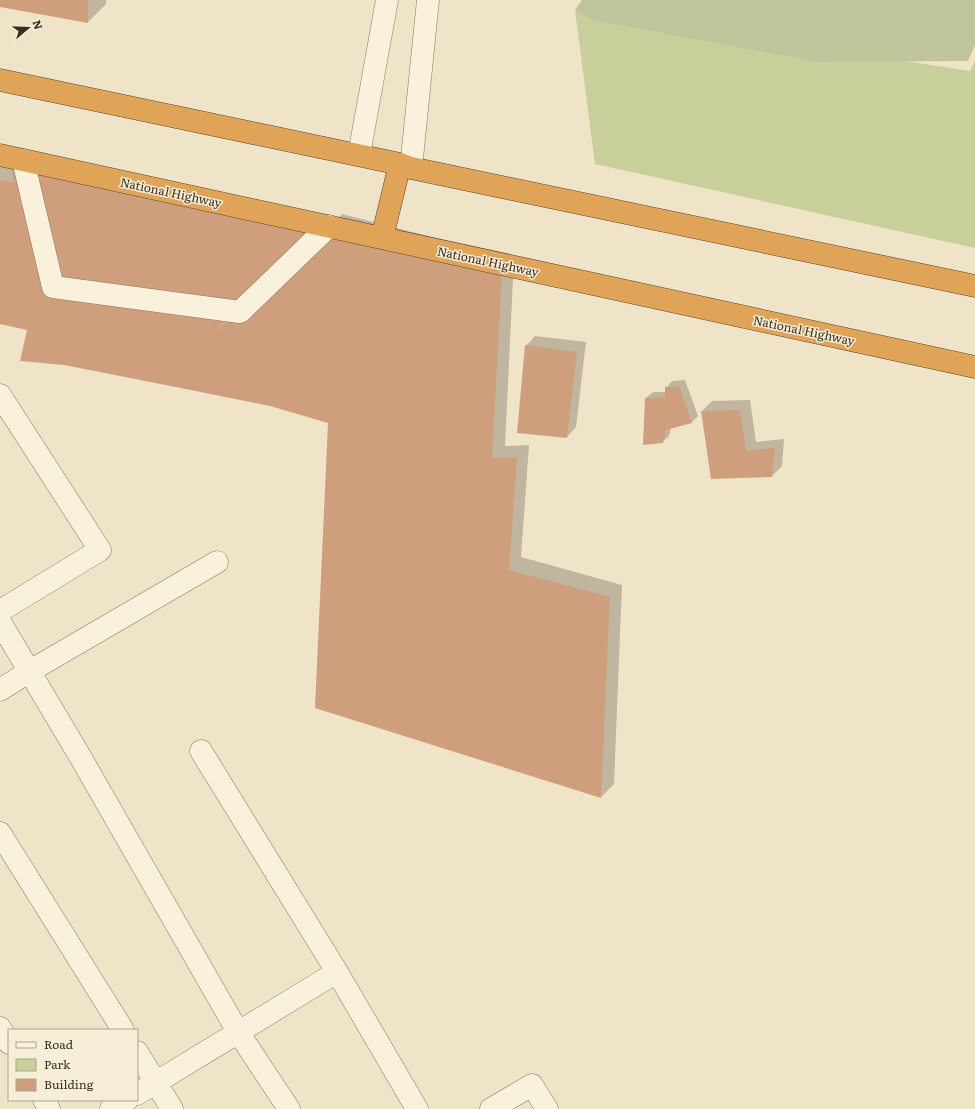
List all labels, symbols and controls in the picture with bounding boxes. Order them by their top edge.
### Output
north arrow [8,8,48,48]
text: N [29,17,47,31]
street label: National Highway [119,172,223,212]
street label: National Highway [436,241,540,281]
street label: National Highway [752,310,856,350]
legend [8,1029,138,1101]
text: Road [44,1035,74,1053]
text: Park [44,1055,71,1073]
text: Building [44,1075,94,1093]

